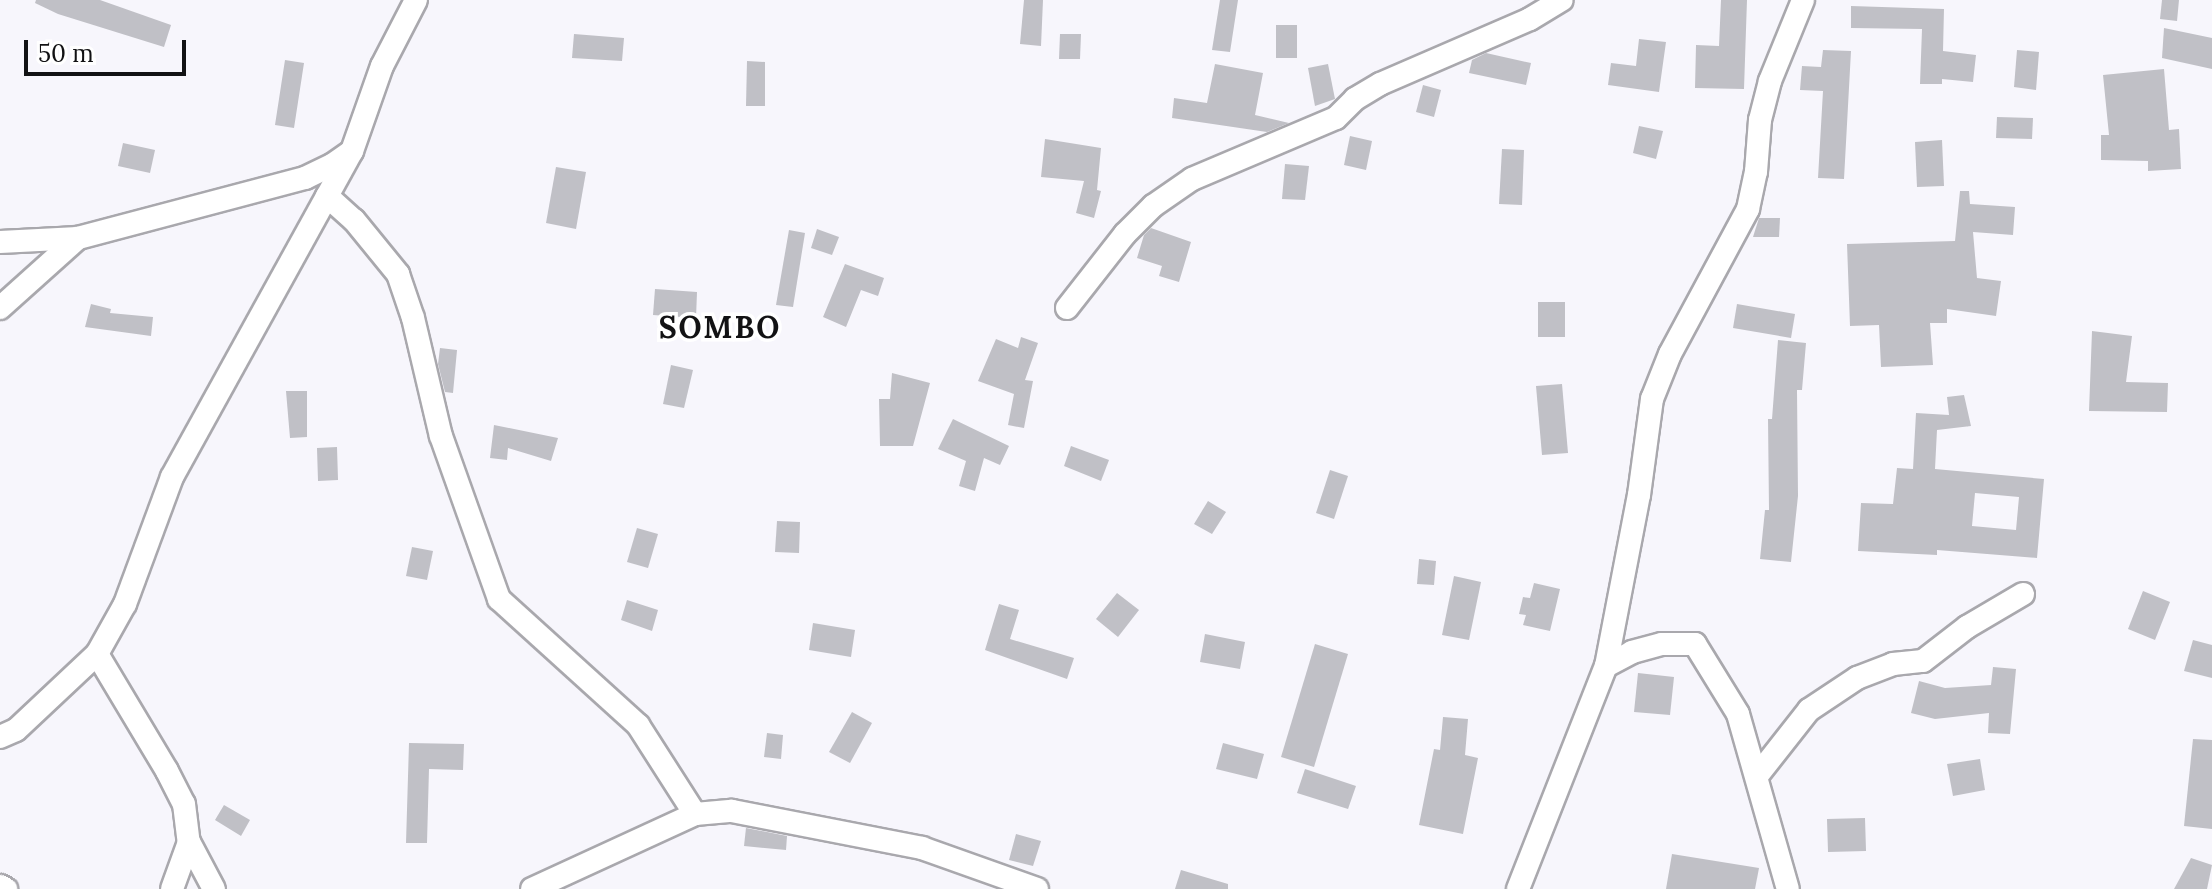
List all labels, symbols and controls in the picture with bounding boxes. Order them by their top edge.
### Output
scale bar [28,24,190,74]
text: 50 m [38,38,94,69]
district label: SOMBO [659,309,781,345]

